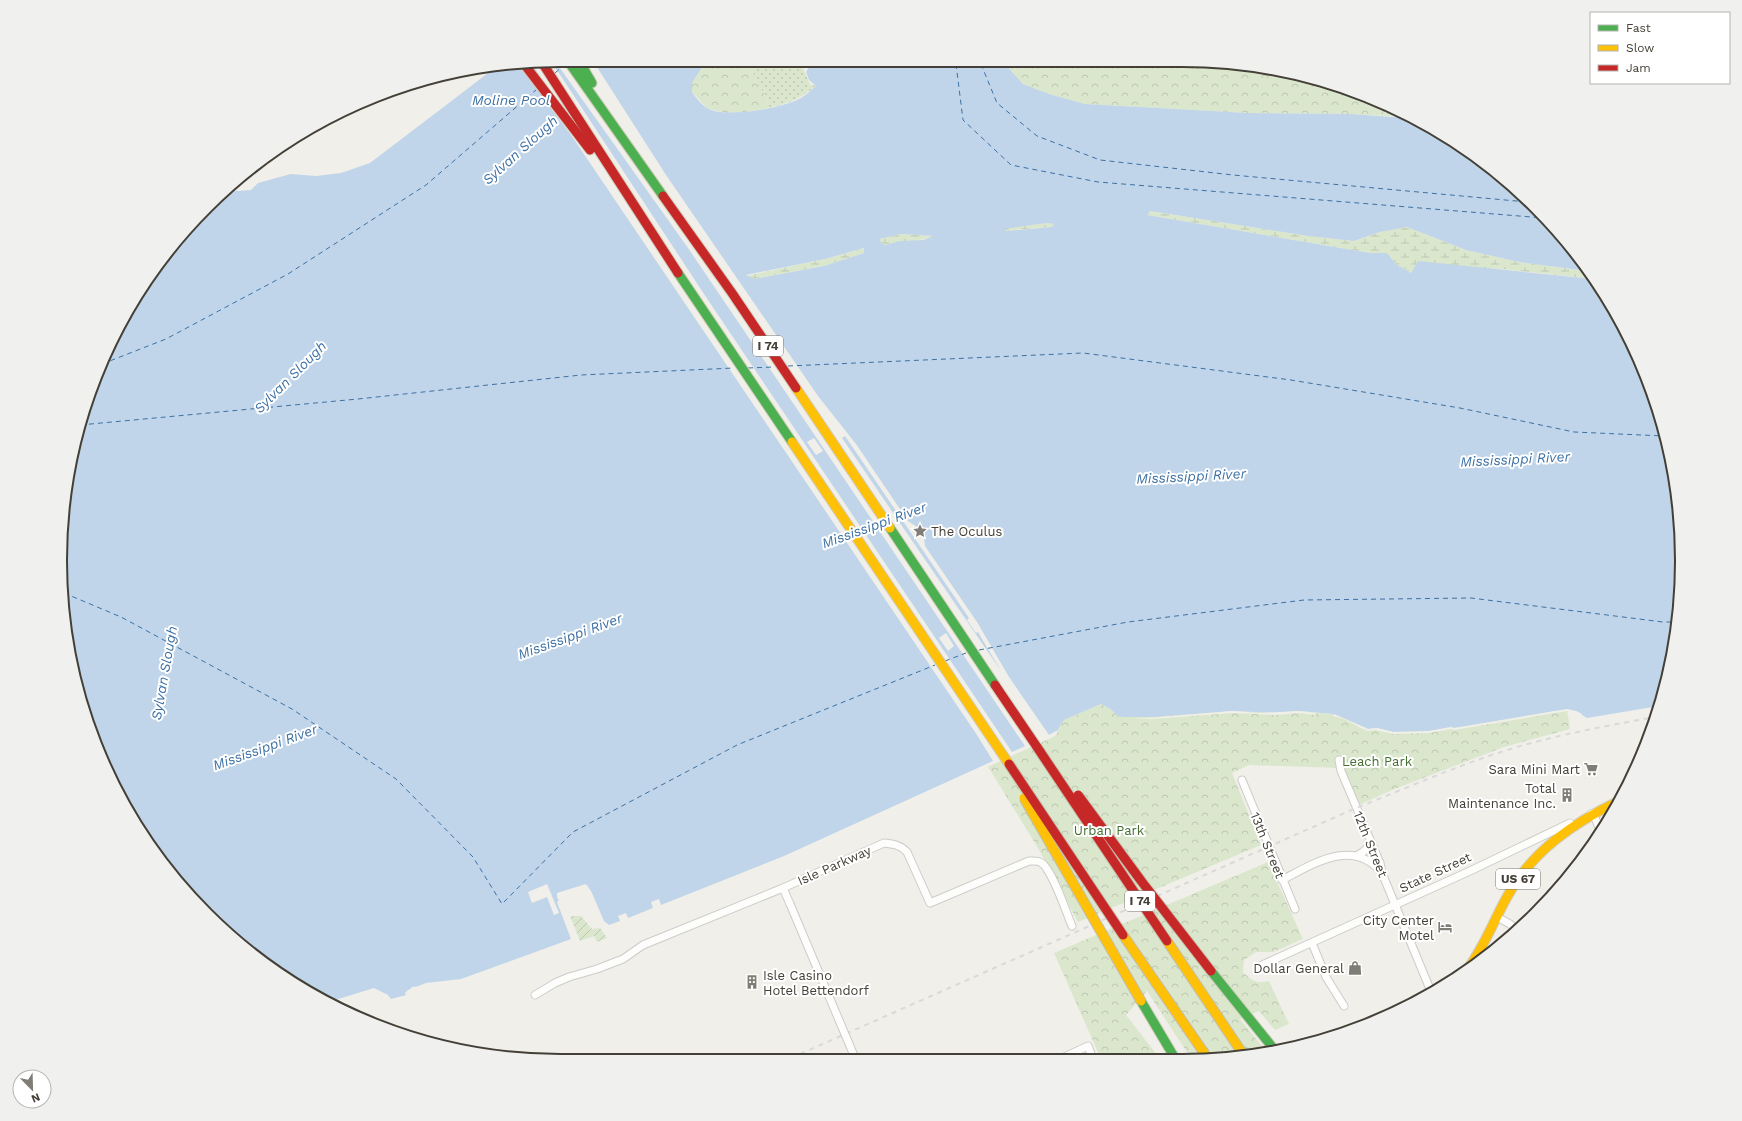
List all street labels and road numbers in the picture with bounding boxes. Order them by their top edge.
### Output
road number: I 74 [753,336,783,356]
street label: 12th Street [1351,809,1391,880]
street label: 13th Street [1248,810,1288,881]
street label: Isle Parkway [795,842,874,888]
street label: State Street [1397,849,1474,896]
road number: US 67 [1496,869,1540,889]
road number: I 74 [1125,891,1155,911]

